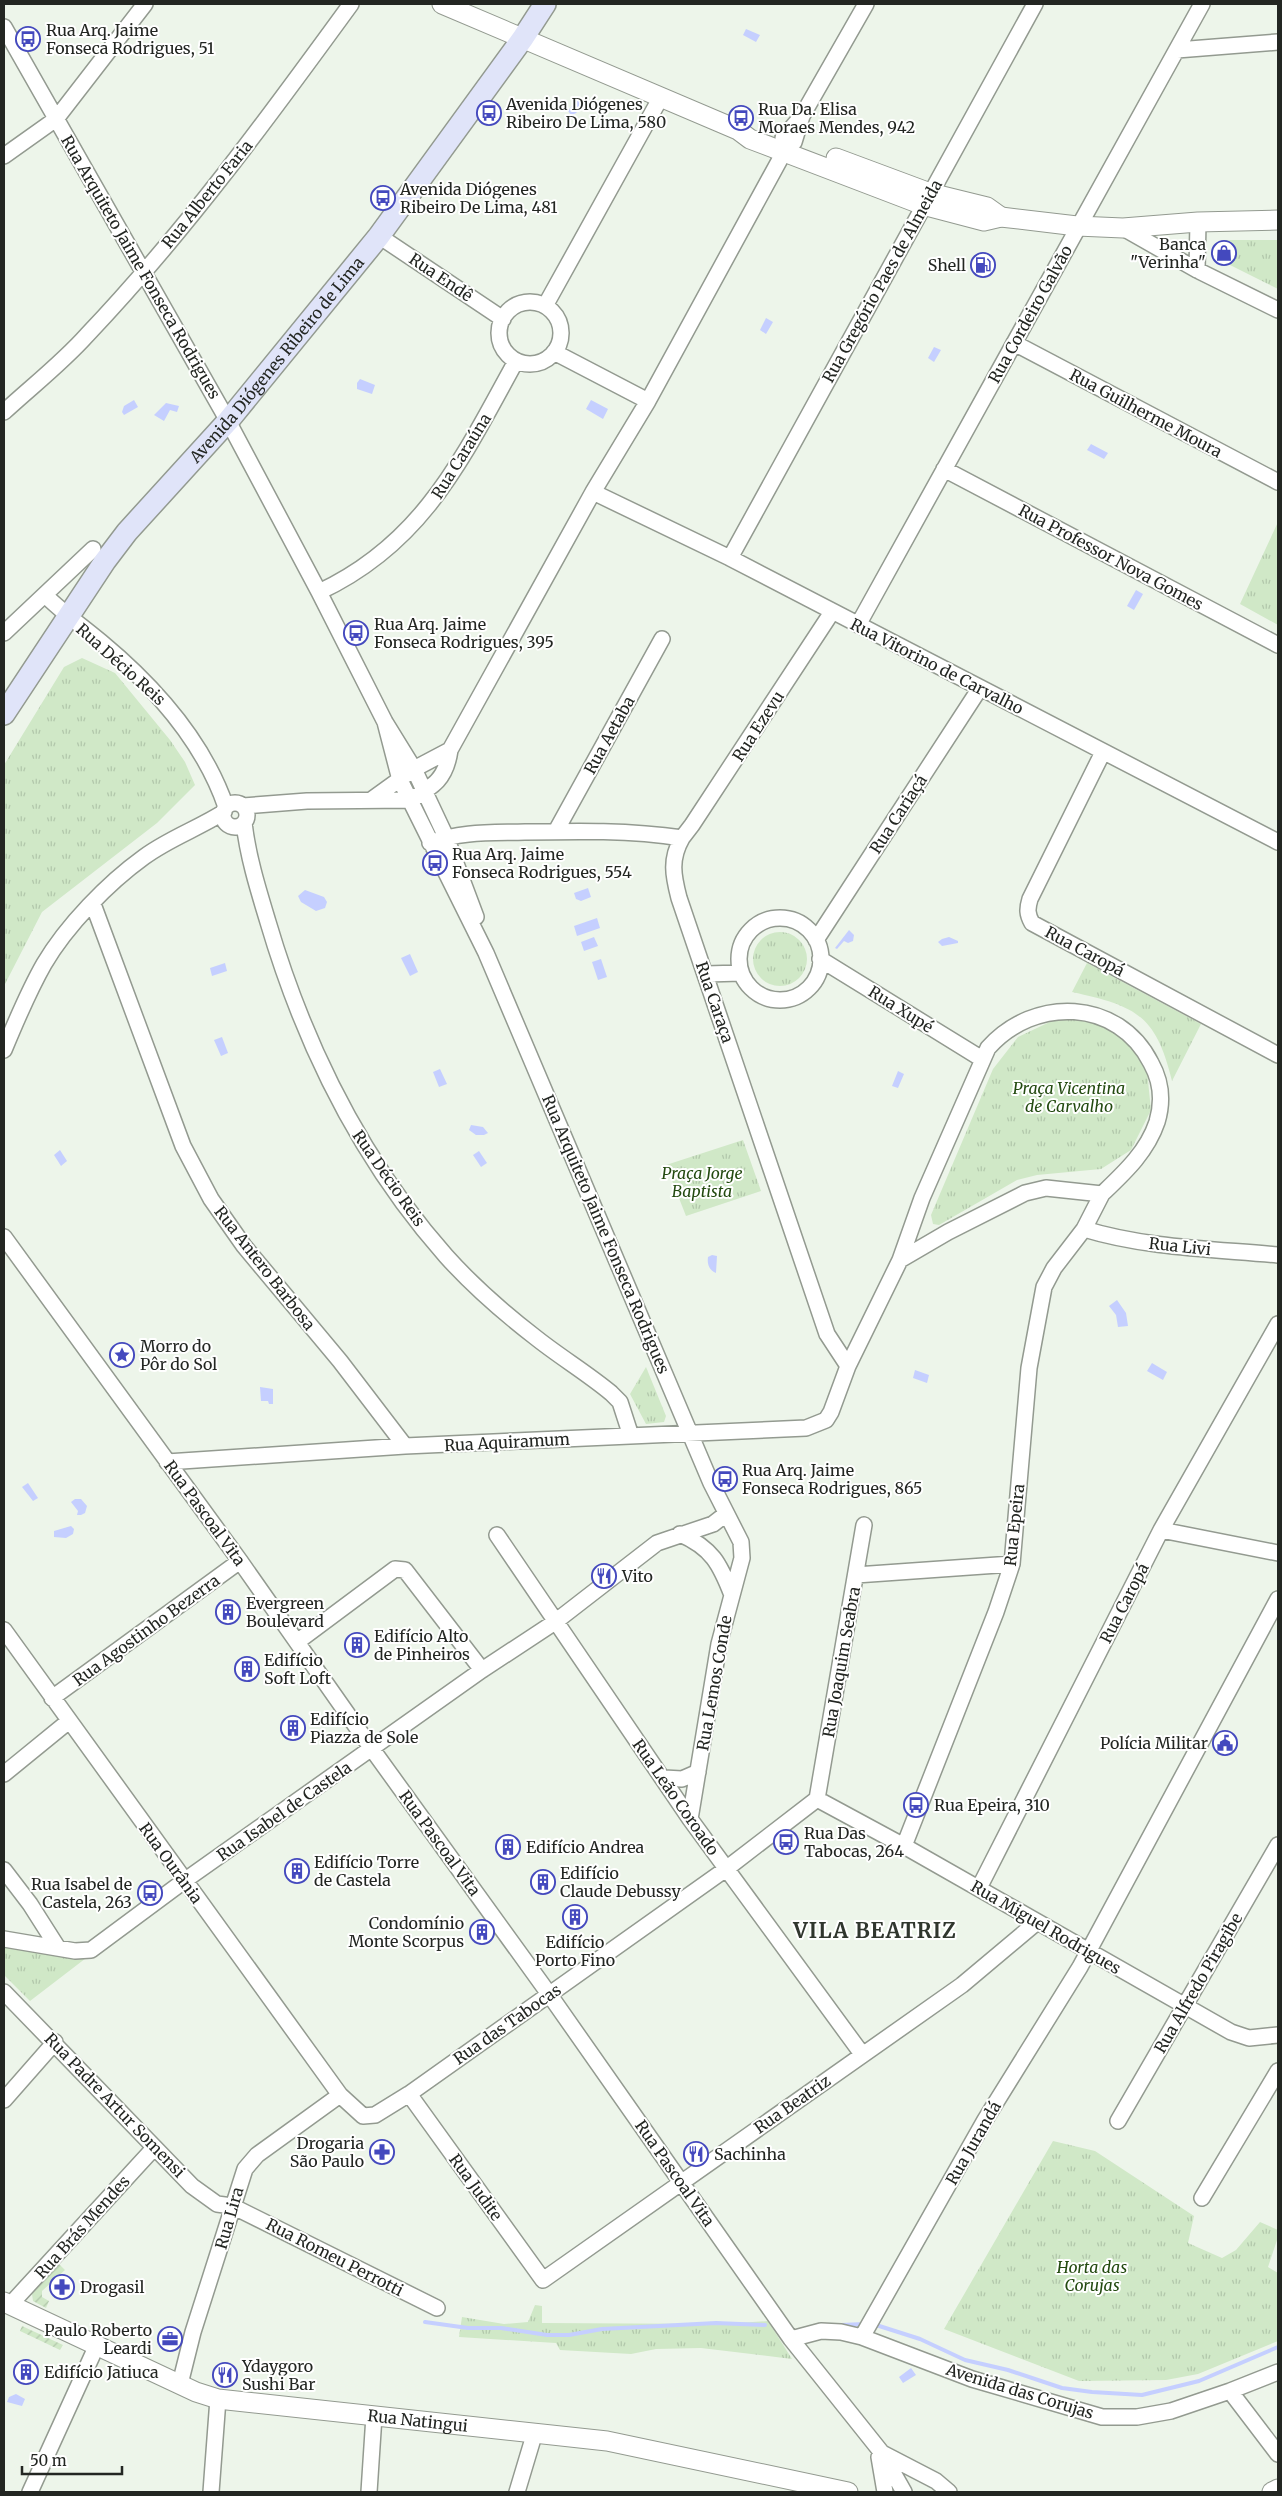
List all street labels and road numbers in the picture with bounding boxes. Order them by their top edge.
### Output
street label: Rua Arquiteto Jaime Fonseca Rodrigues [57,132,225,402]
street label: Rua Alberto Faria [157,136,257,252]
street label: Rua Gregório Paes de Almeida [818,176,946,386]
street label: Rua Cordeiro Galvão [984,242,1076,386]
street label: Rua Endê [405,249,477,305]
street label: Avenida Diógenes Ribeiro de Lima [184,252,368,467]
street label: Rua Guilherme Moura [1066,364,1226,462]
street label: Rua Caraúna [427,409,495,502]
street label: Rua Professor Nova Gomes [1015,500,1207,614]
street label: Rua Vitorino de Carvalho [847,614,1027,718]
street label: Rua Décio Reis [72,619,170,709]
street label: Rua Ezevu [728,687,788,765]
street label: Rua Aetaba [579,692,639,777]
street label: Rua Cariaçá [865,770,931,857]
street label: Rua Caropá [1042,922,1129,980]
street label: Rua Caraça [692,959,738,1046]
street label: Rua Xupé [865,981,937,1037]
street label: Rua Arquiteto Jaime Fonseca Rodrigues [538,1092,674,1377]
street label: Rua Décio Reis [348,1126,430,1230]
street label: Rua Antero Barbosa [210,1202,320,1334]
street label: Rua Livi [1148,1233,1212,1259]
street label: Rua Aquiramum [444,1429,571,1455]
street label: Rua Pascoal Vita [160,1456,250,1570]
street label: Rua Epeira [1000,1482,1028,1567]
street label: Rua Caropá [1095,1559,1153,1646]
street label: Rua Agostinho Bezerra [69,1570,224,1690]
street label: Rua Joaquim Seabra [818,1585,864,1739]
street label: Rua Lemos Conde [692,1614,736,1752]
street label: Rua Leão Coroado [628,1735,724,1859]
street label: Rua Isabel de Castela [213,1757,355,1865]
street label: Rua Pascoal Vita [395,1786,485,1900]
street label: Rua Ourânia [135,1819,207,1908]
street label: Rua Miguel Rodrigues [968,1876,1125,1978]
street label: Rua Alfredo Piragibe [1150,1909,1246,2057]
street label: Rua das Tabocas [449,1979,565,2069]
street label: Rua Padre Artur Somensi [41,2029,189,2181]
street label: Rua Beatriz [750,2070,834,2138]
street label: Rua Jurandá [941,2097,1005,2188]
street label: Rua Pascoal Vita [631,2116,719,2230]
street label: Rua Judite [445,2150,507,2224]
street label: Rua Brás Mendes [30,2171,134,2283]
street label: Rua Lira [211,2184,248,2251]
street label: Rua Romeu Perrotti [263,2214,407,2300]
street label: Avenida das Corujas [943,2359,1096,2423]
street label: Rua Natingui [366,2405,469,2436]

